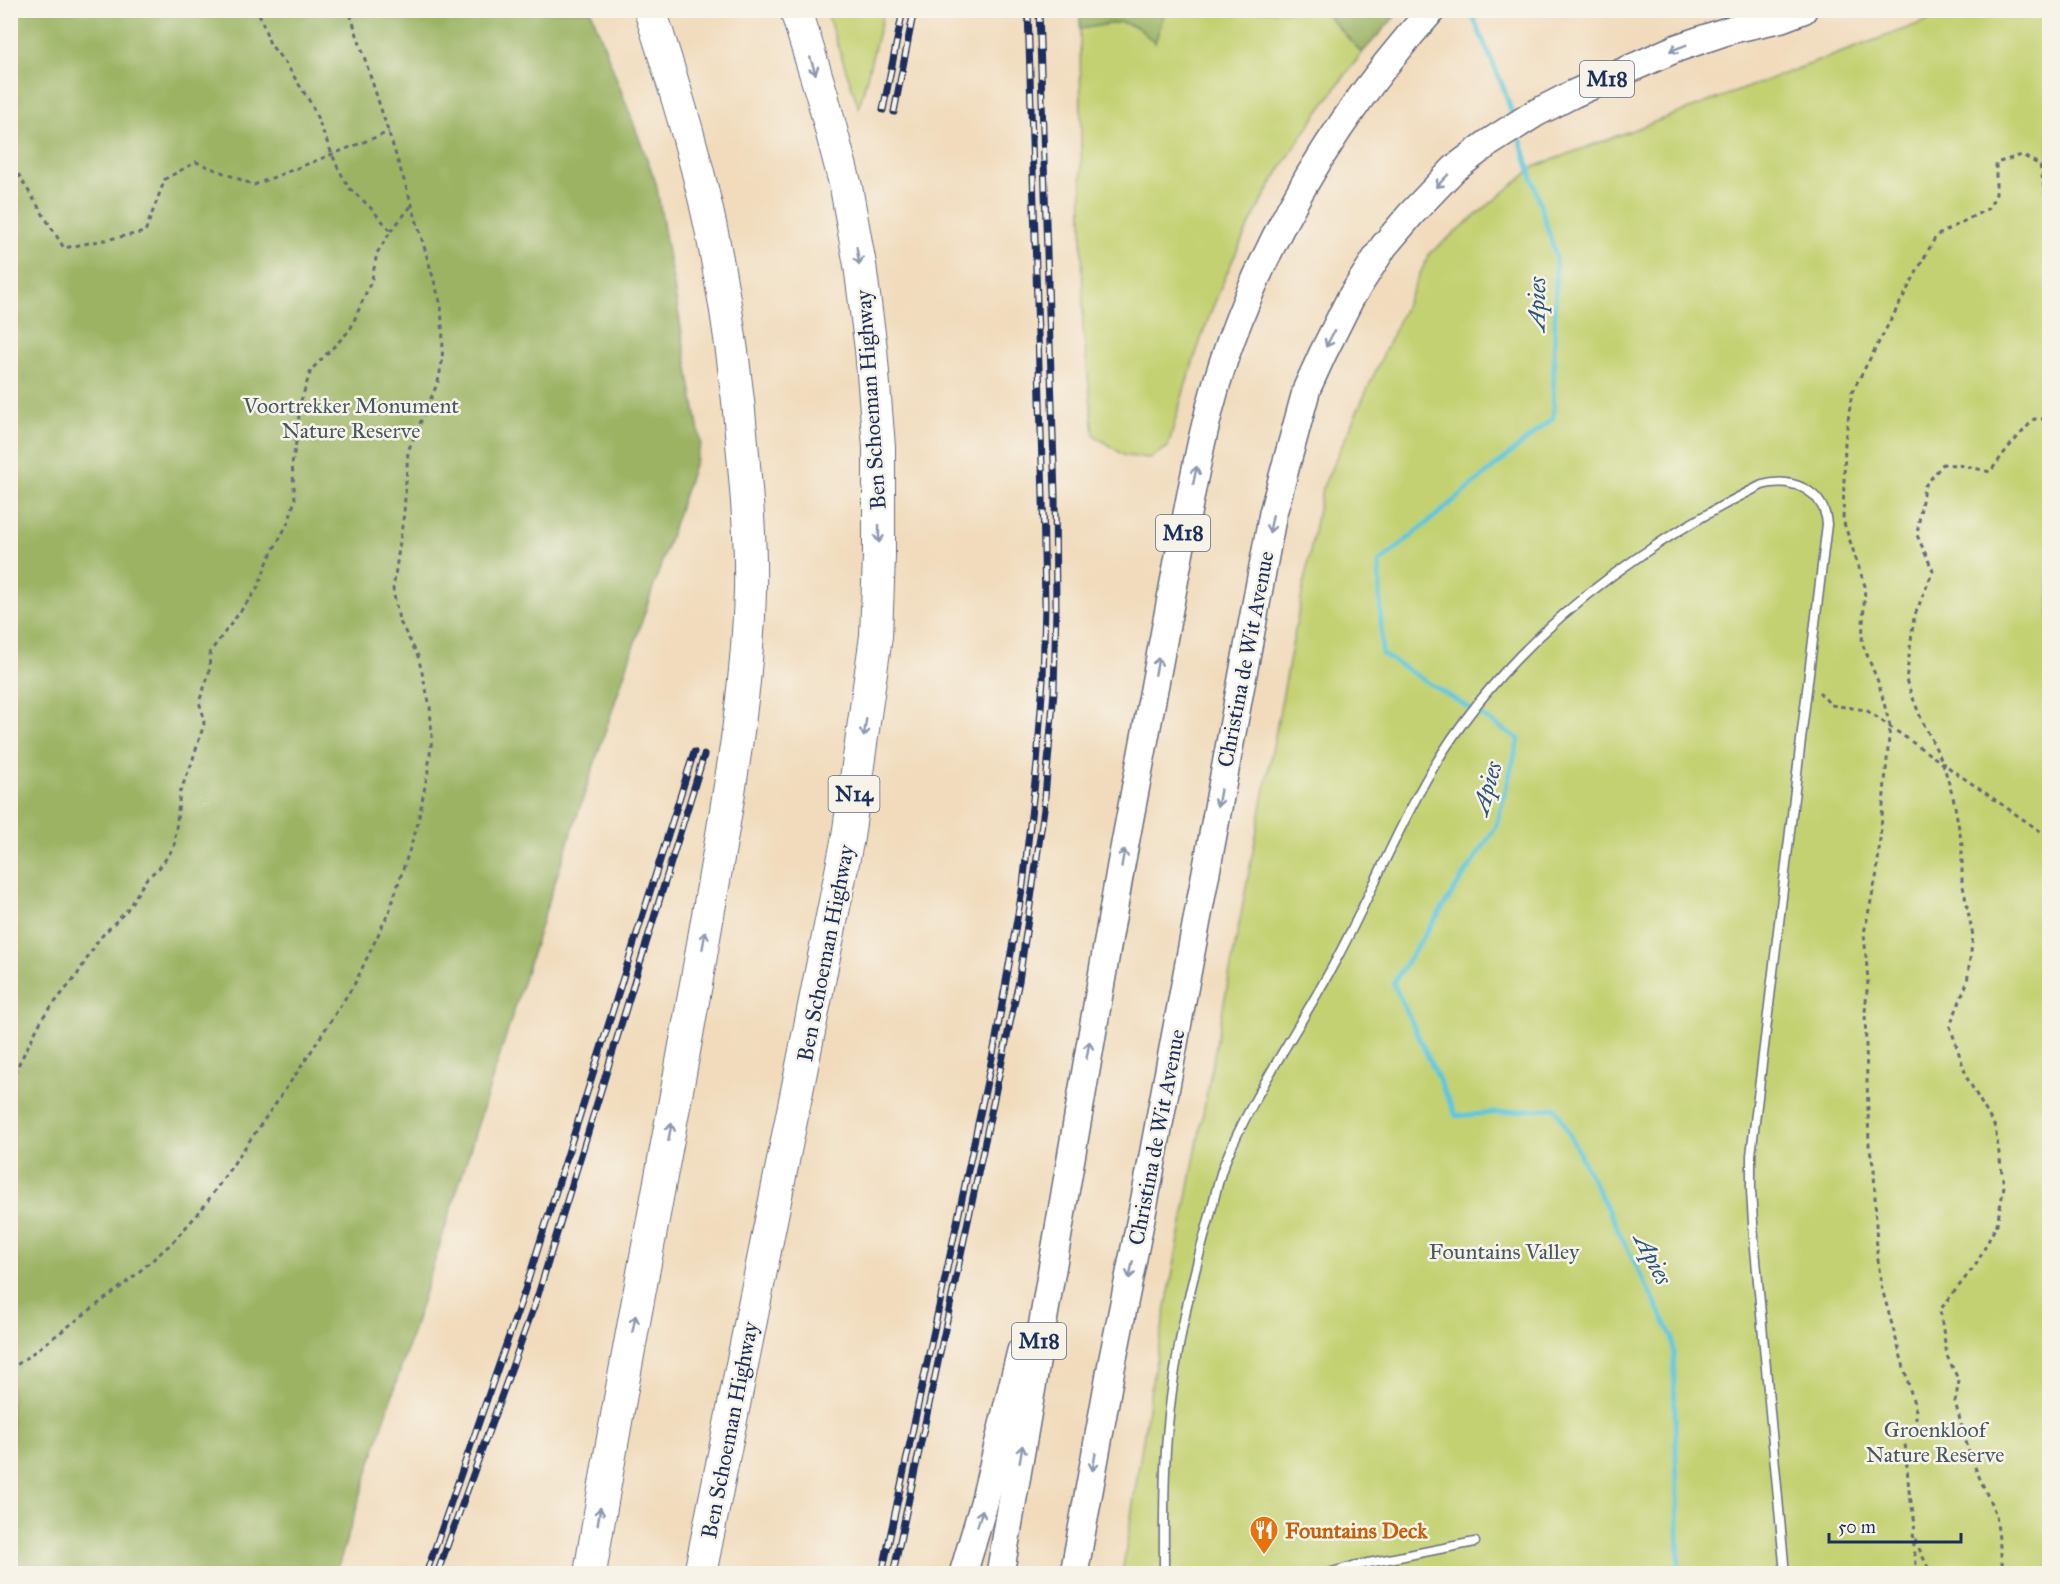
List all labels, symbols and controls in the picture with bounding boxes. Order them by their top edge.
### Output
one-way arrow [1669,44,1688,55]
one-way arrow [808,56,819,75]
road number: M18 [1580,61,1634,97]
one-way arrow [1435,174,1450,189]
one-way arrow [853,245,864,265]
water label: Apies [1521,276,1552,334]
street label: Ben Schoeman Highway [849,288,892,511]
one-way arrow [1324,330,1336,347]
park label: Voortrekker Monument Nature Reserve [242,392,459,444]
one-way arrow [1190,465,1201,485]
one-way arrow [1265,514,1276,533]
road number: M18 [1156,515,1210,551]
one-way arrow [873,523,885,543]
street label: Christina de Wit Avenue [1211,549,1280,769]
one-way arrow [1152,657,1163,676]
one-way arrow [859,717,870,737]
water label: Apies [1464,757,1509,821]
road number: N14 [828,776,880,812]
one-way arrow [1213,788,1224,807]
street label: Ben Schoeman Highway [791,842,860,1064]
one-way arrow [1117,849,1128,868]
one-way arrow [699,931,710,951]
street label: Christina de Wit Avenue [1122,1027,1191,1247]
one-way arrow [1083,1041,1094,1060]
one-way arrow [664,1123,675,1143]
water label: Apies [1626,1225,1679,1291]
park label: Fountains Valley [1429,1238,1580,1265]
one-way arrow [1125,1260,1136,1279]
one-way arrow [629,1315,640,1334]
street label: Ben Schoeman Highway [695,1319,764,1541]
road number: M18 [1012,1323,1066,1359]
park label: Groenkloof Nature Reserve [1866,1416,2004,1468]
one-way arrow [1015,1444,1026,1464]
one-way arrow [1088,1451,1099,1471]
one-way arrow [593,1506,604,1526]
scale bar [1829,1506,1961,1544]
one-way arrow [975,1509,986,1528]
restaurant icon: Fountains Deck [1248,1514,1280,1556]
text: 50 m [1838,1516,1876,1538]
place label: Fountains Deck [1285,1517,1428,1544]

